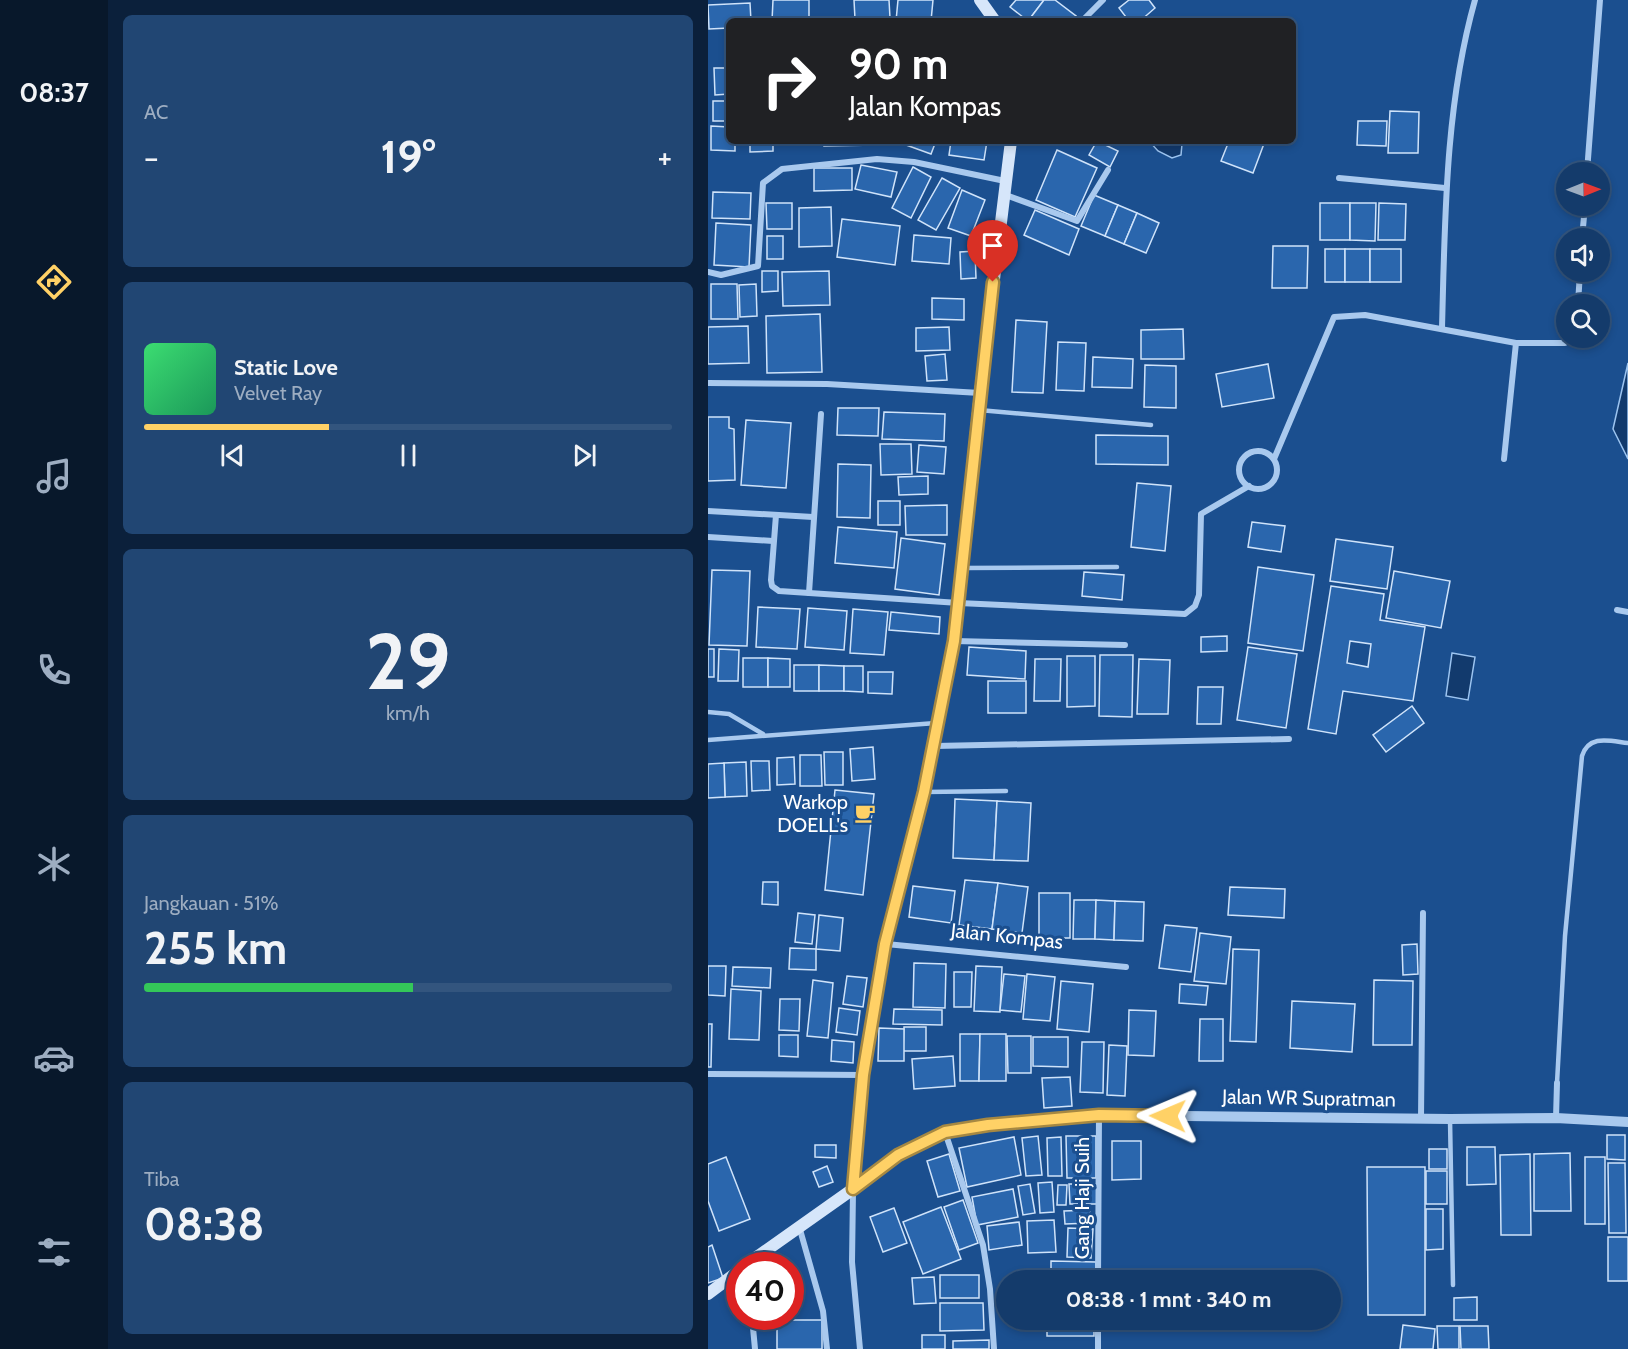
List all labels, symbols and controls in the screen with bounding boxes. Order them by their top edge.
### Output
text: 90 m [849,38,948,90]
icon: right [750,42,828,120]
text: 08:37 [19,76,89,109]
text: Jalan Kompas [849,90,1001,123]
text: AC [144,100,168,124]
text: 19° [381,130,435,184]
text: − [144,137,159,177]
text: + [657,137,672,177]
north arrow [1556,162,1610,216]
map controls [1556,162,1610,348]
pin [967,220,1018,282]
button: sound [1556,228,1610,282]
icon: arrive [976,229,1009,262]
icon: directions [33,261,75,303]
button: search [1556,294,1610,348]
text: Static Love [234,354,338,381]
text: Velvet Ray [234,381,322,405]
icon: previous [216,439,249,472]
icon: pause [392,439,425,472]
icon: next [568,439,601,472]
icon: music [33,455,75,497]
text: 29 [365,614,451,709]
icon: phone [33,649,75,691]
text: km/h [386,701,430,725]
place label: Warkop DOELL's [777,790,848,837]
cafe icon: Warkop DOELL's [853,801,877,825]
icon: climate [33,843,75,885]
text: Jangkauan · 51% [144,891,278,915]
street label: Jalan Kompas [949,918,1064,954]
text: 255 km [144,921,287,975]
icon: car [33,1037,75,1079]
position arrow [1136,1084,1200,1148]
street label: Jalan WR Supratman [1221,1084,1396,1112]
street label: Gang Haji Suih [1070,1137,1094,1259]
text: Tiba [144,1167,179,1191]
text: 08:38 [144,1197,264,1251]
icon: filters [33,1231,75,1273]
speed limit sign: 40 [726,1252,804,1330]
text: 08:38 · 1 mnt · 340 m [1066,1286,1271,1313]

